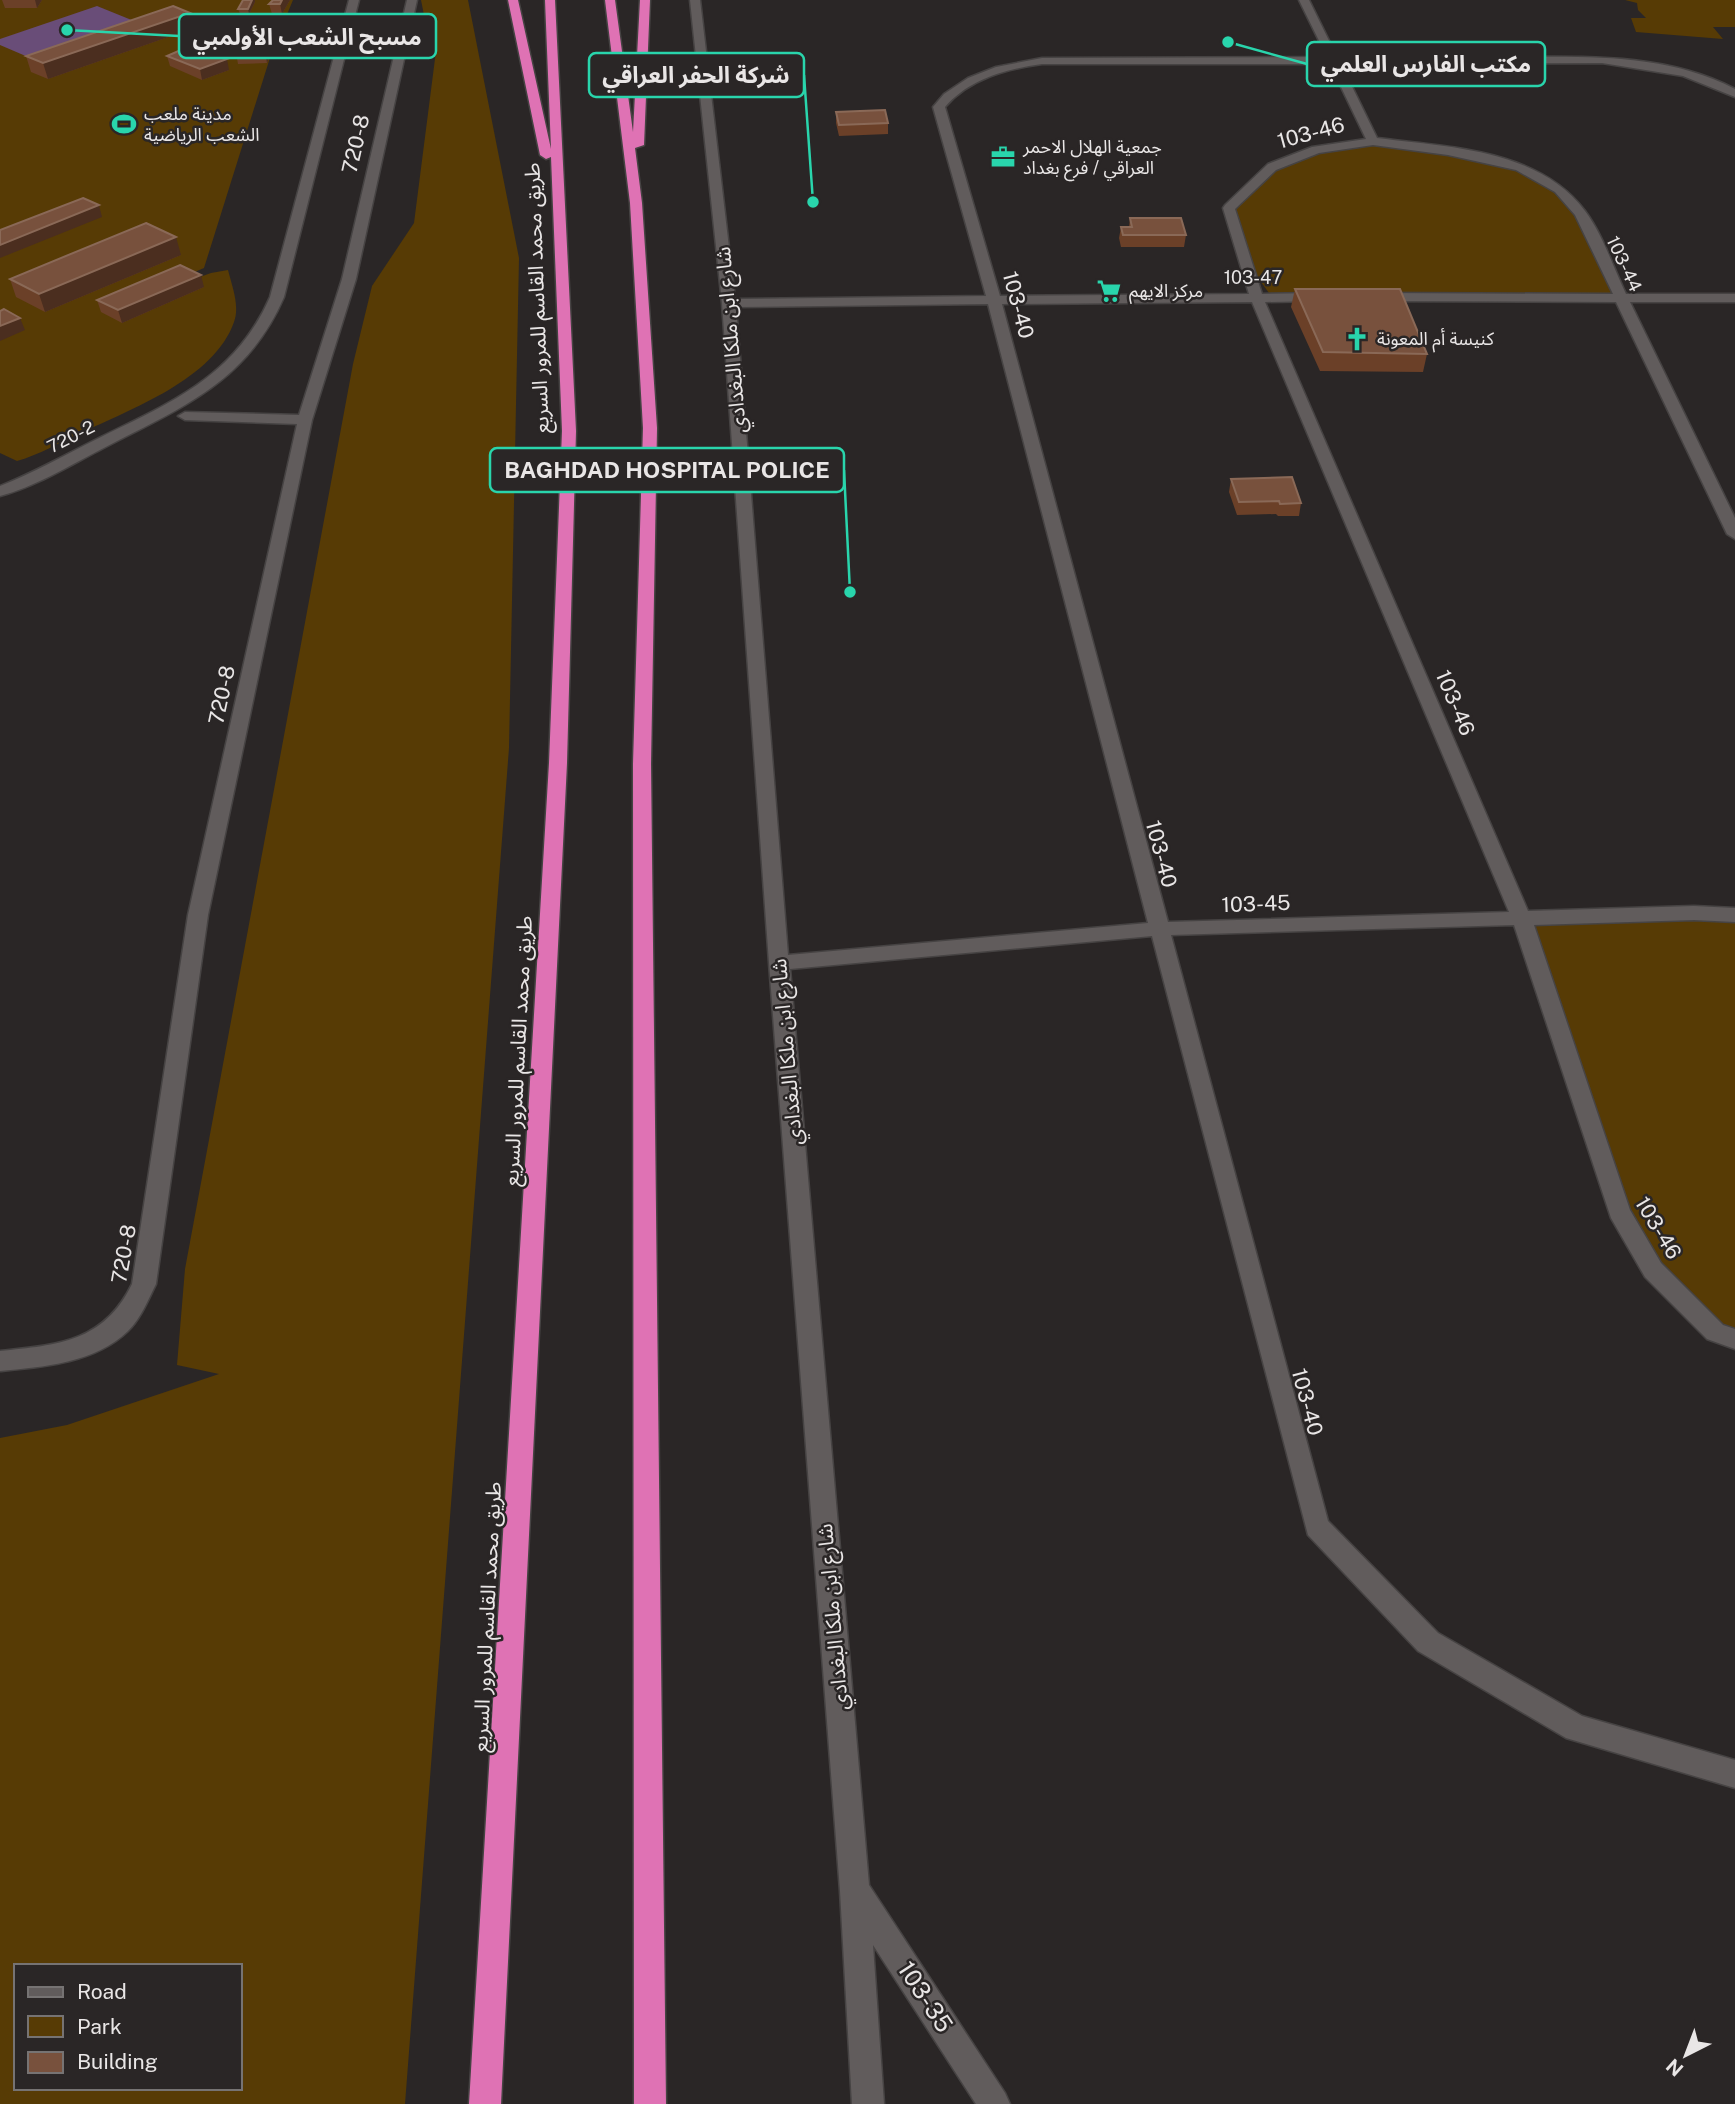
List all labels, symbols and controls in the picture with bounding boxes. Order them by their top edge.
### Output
callout: مسبح الشعب الأولمبي [179,14,436,58]
text: مسبح الشعب الأولمبي [192,23,422,55]
callout: مكتب الفارس العلمي [1307,42,1545,86]
text: مكتب الفارس العلمي [1321,50,1531,82]
callout: شركة الحفر العراقي [589,53,804,97]
text: شركة الحفر العراقي [602,61,790,93]
place label: مدينة ملعب الشعب الرياضية [144,103,260,146]
sports icon: مدينة ملعب الشعب الرياضية [110,110,138,138]
street label: 720-8 [337,112,374,176]
street label: 103-46 [1274,112,1347,153]
place label: جمعية الهلال الاحمر العراقي / فرع بغداد [1022,136,1162,182]
office icon: جمعية الهلال الاحمر العراقي / فرع بغداد [989,143,1017,171]
street label: طريق محمد القاسم للمرور السريع [519,162,557,434]
street label: 103-44 [1602,233,1646,295]
street label: شارع ابن ملكا البغدادي [710,245,755,434]
street label: 103-47 [1224,267,1282,288]
street label: 103-40 [998,269,1039,341]
supermarket icon: مركز الايهم [1095,277,1123,305]
place label: مركز الايهم [1129,280,1203,304]
church icon: كنيسة أم المعونة [1343,325,1371,353]
place label: كنيسة أم المعونة [1377,328,1494,353]
street label: 720-2 [44,416,98,457]
callout: BAGHDAD HOSPITAL POLICE [490,448,844,492]
text: BAGHDAD HOSPITAL POLICE [504,456,830,483]
street label: 720-8 [203,663,240,727]
street label: 103-46 [1431,666,1480,739]
street label: 103-40 [1141,818,1182,890]
street label: 103-45 [1221,890,1291,917]
street label: طريق محمد القاسم للمرور السريع [498,915,540,1187]
street label: شارع ابن ملكا البغدادي [766,957,811,1146]
street label: 103-46 [1630,1192,1687,1264]
street label: 720-8 [106,1222,141,1285]
street label: 103-40 [1287,1366,1328,1438]
street label: طريق محمد القاسم للمرور السريع [467,1481,509,1753]
street label: شارع ابن ملكا البغدادي [812,1522,857,1711]
street label: 103-35 [893,1956,959,2037]
legend [14,1964,242,2090]
text: Road [77,1979,127,2004]
text: Park [77,2014,122,2039]
north arrow [1651,2020,1721,2090]
text: Building [77,2049,158,2074]
text: N [1662,2054,1688,2081]

